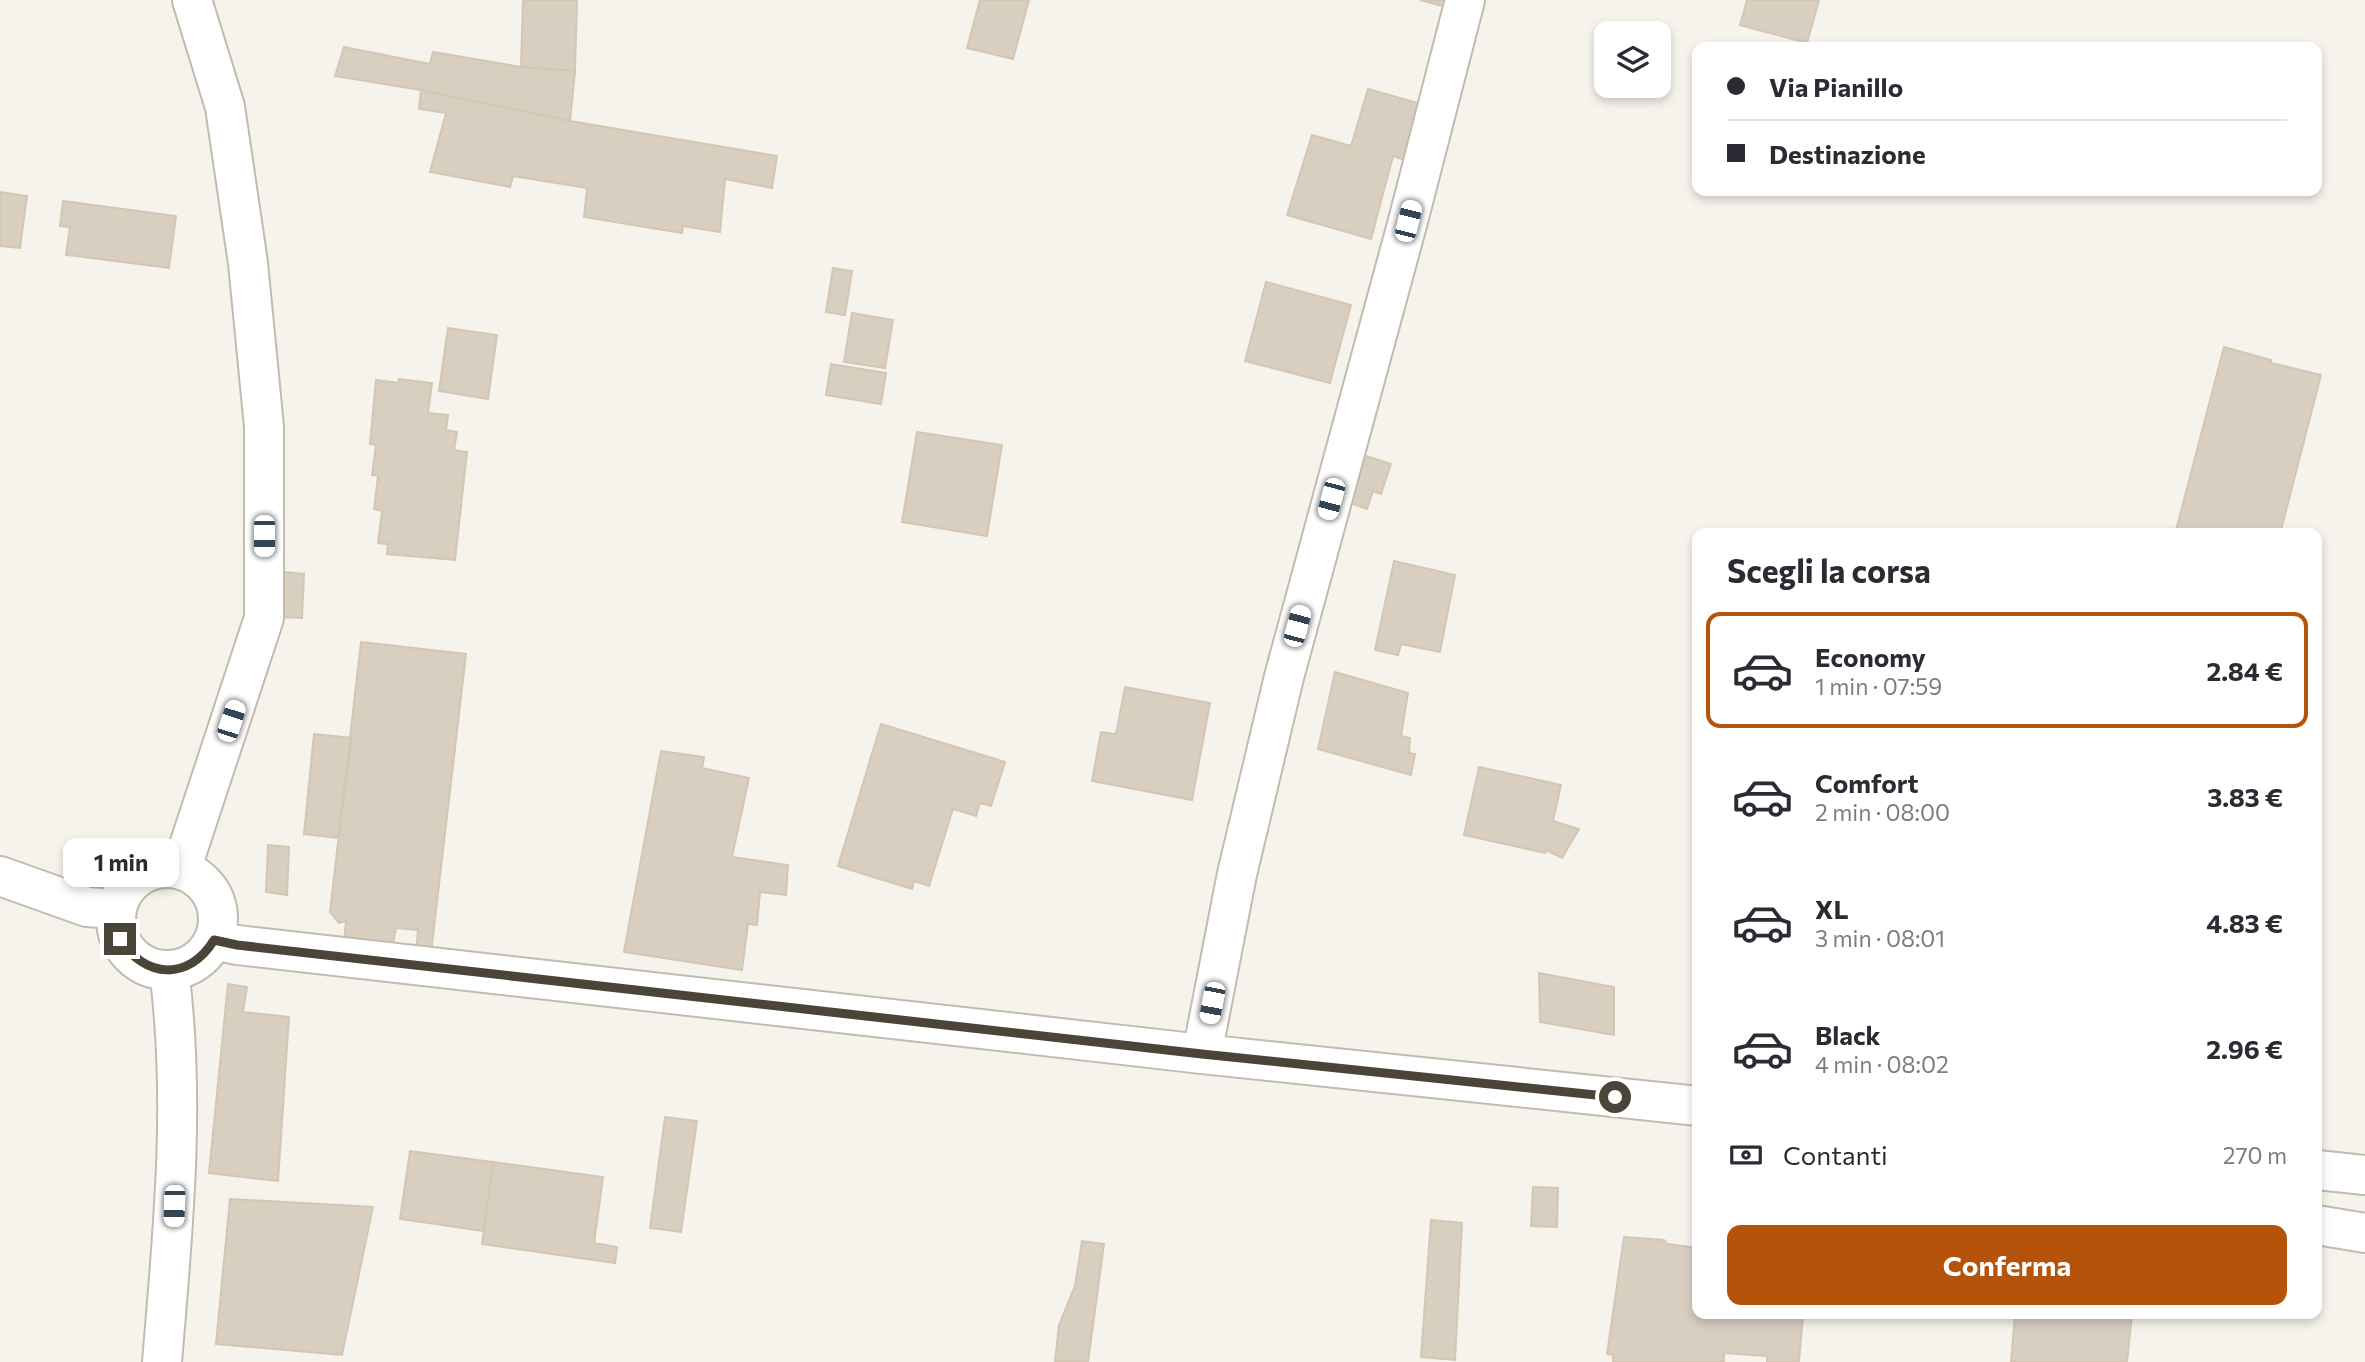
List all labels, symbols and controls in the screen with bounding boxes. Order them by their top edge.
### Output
map controls [1594,21,1671,98]
button: layers [1594,21,1671,98]
text: Via Pianillo [1769,71,1903,102]
text: Destinazione [1769,138,1926,169]
car [1393,198,1424,244]
car [1316,476,1347,522]
car [254,515,275,557]
text: Scegli la corsa [1727,550,1931,590]
car [1282,603,1313,649]
icon: car [1731,639,1794,702]
text: Economy [1815,641,1926,672]
text: 2.84 € [2206,655,2283,686]
text: 1 min · 07:59 [1815,672,1942,700]
car [215,698,248,744]
icon: car [1731,765,1794,828]
text: Comfort [1815,767,1918,798]
text: 3.83 € [2207,781,2283,812]
text: 2 min · 08:00 [1815,798,1950,826]
callout: 1 min [62,838,178,886]
text: 1 min [94,848,148,876]
icon: car [1731,891,1794,954]
text: XL [1815,893,1849,924]
text: 4.83 € [2206,907,2283,938]
route end [104,923,136,955]
text: 3 min · 08:01 [1815,924,1945,952]
car [1198,980,1227,1026]
icon: car [1731,1017,1794,1080]
text: Black [1815,1019,1881,1050]
text: 2.96 € [2206,1033,2283,1064]
text: 4 min · 08:02 [1815,1050,1949,1078]
route start [1599,1081,1631,1113]
icon: cash [1727,1136,1765,1174]
text: Contanti [1783,1139,1888,1170]
text: 270 m [2223,1141,2287,1169]
car [163,1185,186,1227]
button: Conferma [1727,1225,2287,1305]

